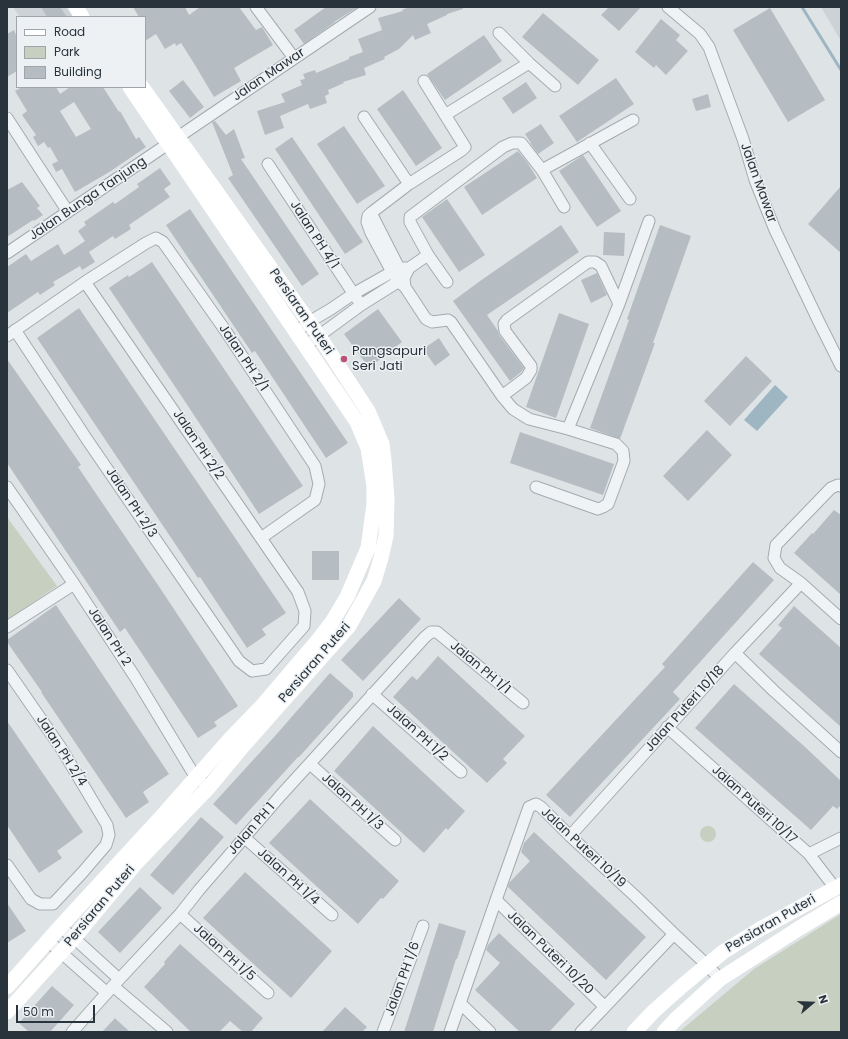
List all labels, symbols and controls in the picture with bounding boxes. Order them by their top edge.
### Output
legend [16,16,146,88]
text: Road [54,23,85,40]
text: Park [54,43,80,60]
street label: Jalan Mawar [230,45,308,105]
text: Building [54,63,102,80]
street label: Jalan Mawar [736,141,780,225]
street label: Jalan Bunga Tanjung [26,154,150,244]
street label: Jalan PH 4/1 [286,198,342,272]
street label: Persiaran Puteri [266,266,336,358]
street label: Jalan PH 2/1 [215,322,271,394]
place label: Pangsapuri Seri Jati [352,344,426,375]
marker: Pangsapuri Seri Jati [339,354,349,364]
street label: Jalan PH 2/2 [169,407,227,483]
street label: Jalan PH 2/3 [102,465,160,541]
street label: Jalan PH 2 [84,605,134,669]
street label: Persiaran Puteri [276,620,354,706]
street label: Jalan PH 1/1 [447,638,513,698]
street label: Jalan Puteri 10/18 [642,663,728,755]
street label: Jalan PH 1/2 [383,701,451,765]
street label: Jalan PH 2/4 [32,713,90,789]
street label: Jalan Puteri 10/17 [708,763,800,847]
street label: Jalan PH 1/3 [318,770,386,834]
street label: Jalan PH 1 [225,800,279,858]
street label: Jalan Puteri 10/19 [537,805,629,891]
street label: Jalan PH 1/4 [254,845,322,909]
street label: Persiaran Puteri [61,862,139,950]
street label: Persiaran Puteri [723,892,819,956]
street label: Jalan Puteri 10/20 [504,908,596,998]
street label: Jalan PH 1/5 [190,921,258,985]
street label: Jalan PH 1/6 [382,940,424,1018]
north arrow [792,983,832,1023]
text: N [814,993,832,1006]
scale bar [18,997,97,1023]
text: 50 m [23,1003,54,1020]

